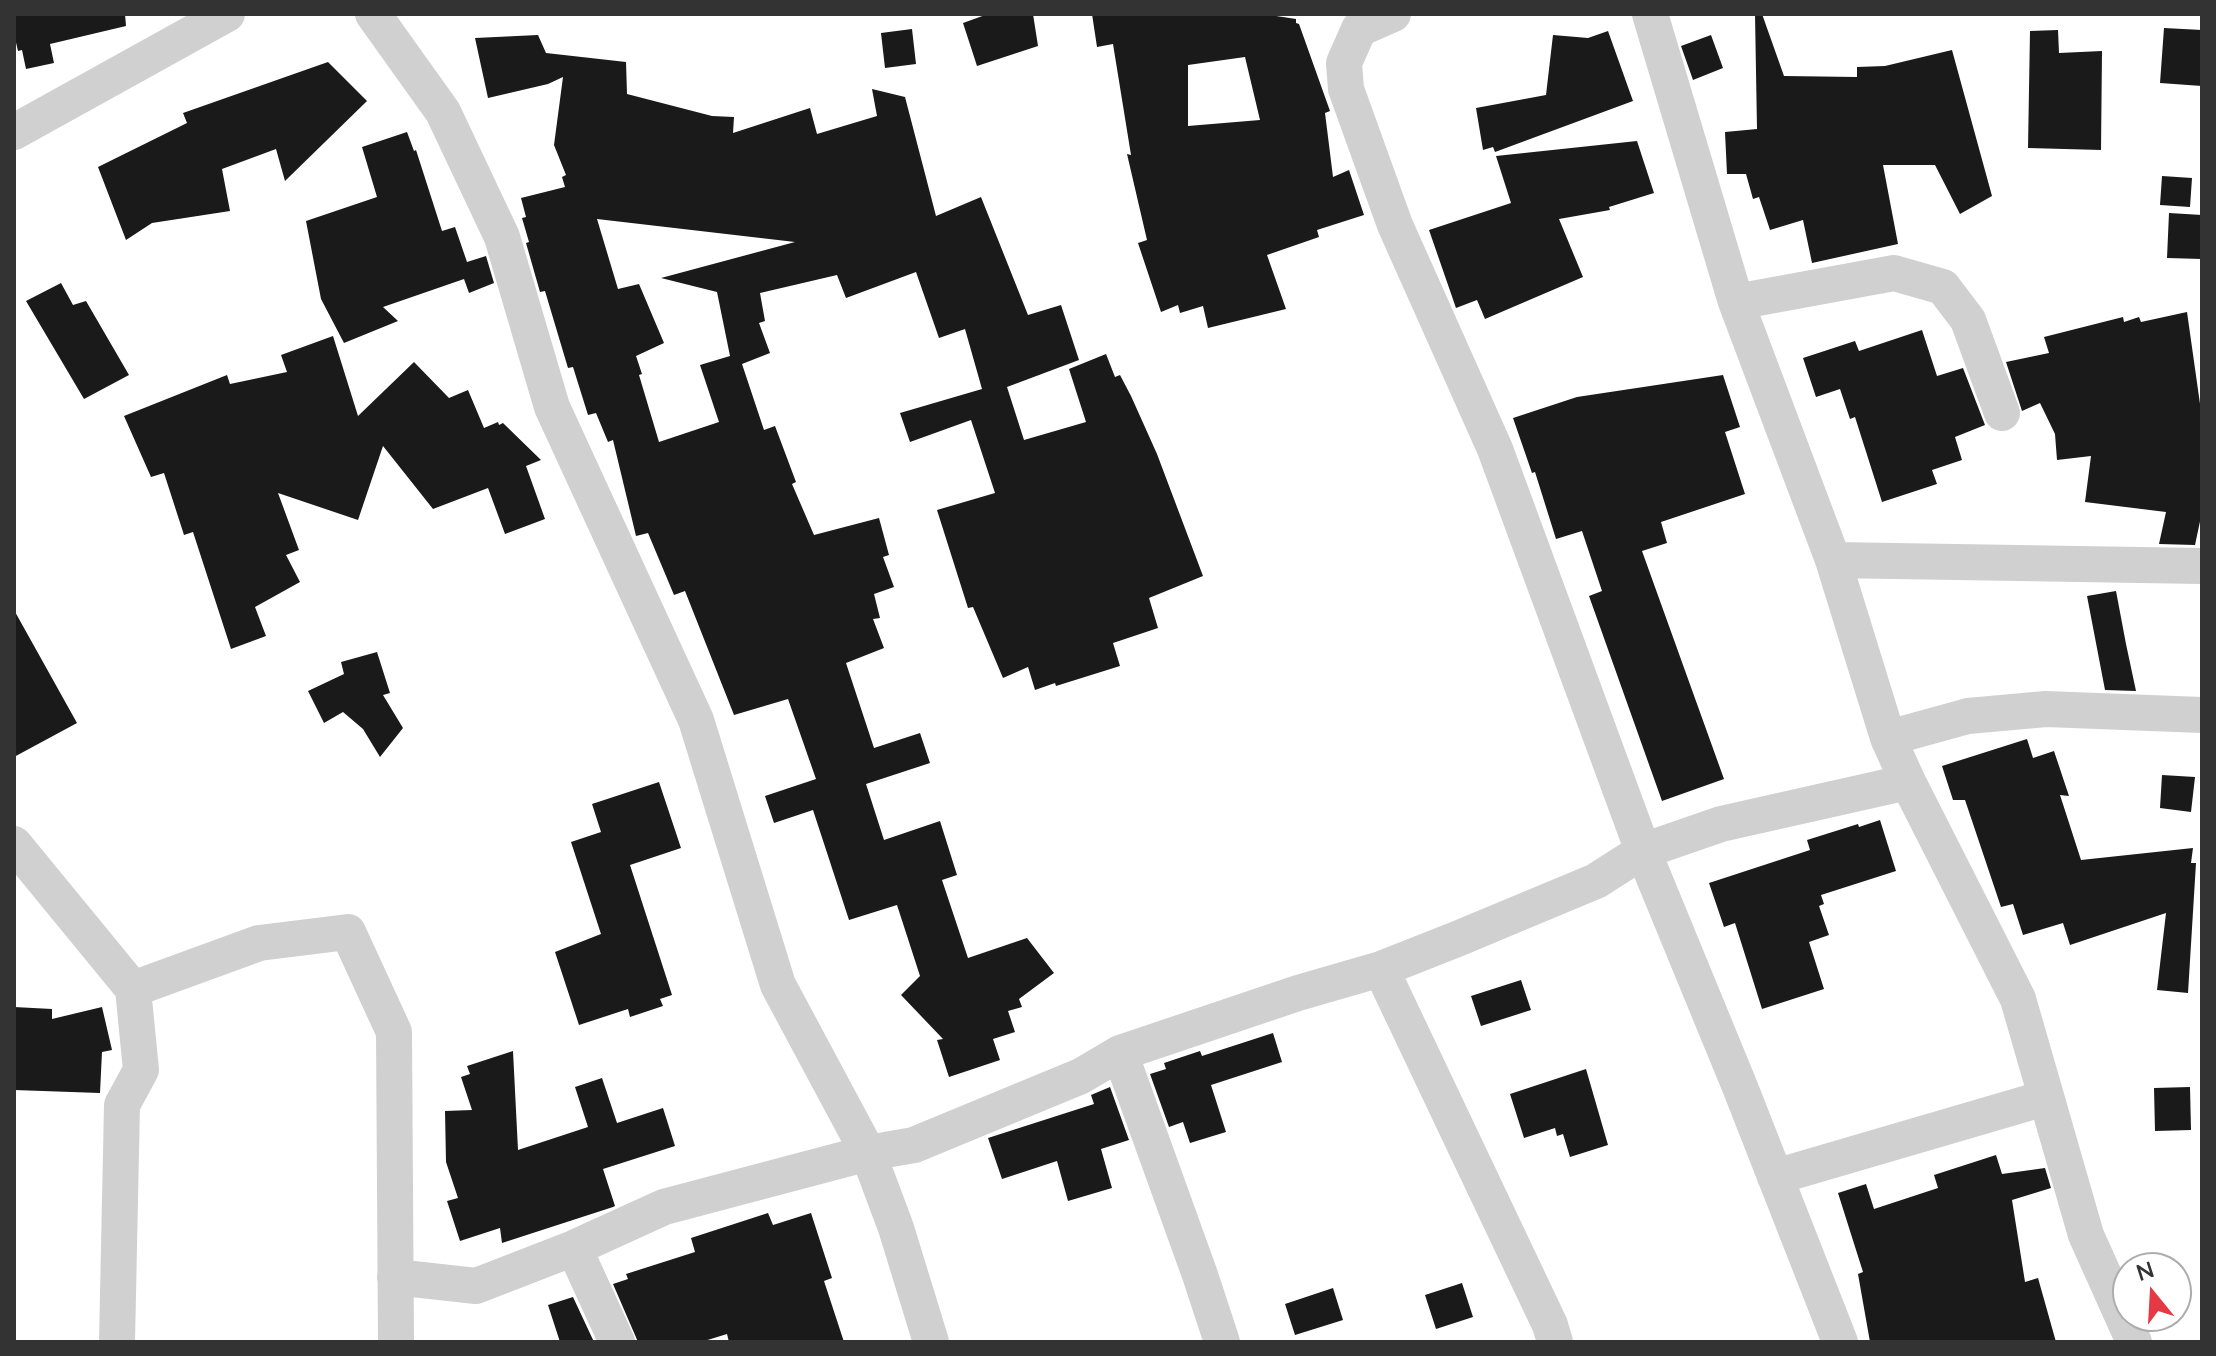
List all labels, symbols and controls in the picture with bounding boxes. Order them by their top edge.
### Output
north arrow [2112,1252,2192,1332]
text: N [2133,1255,2157,1286]

